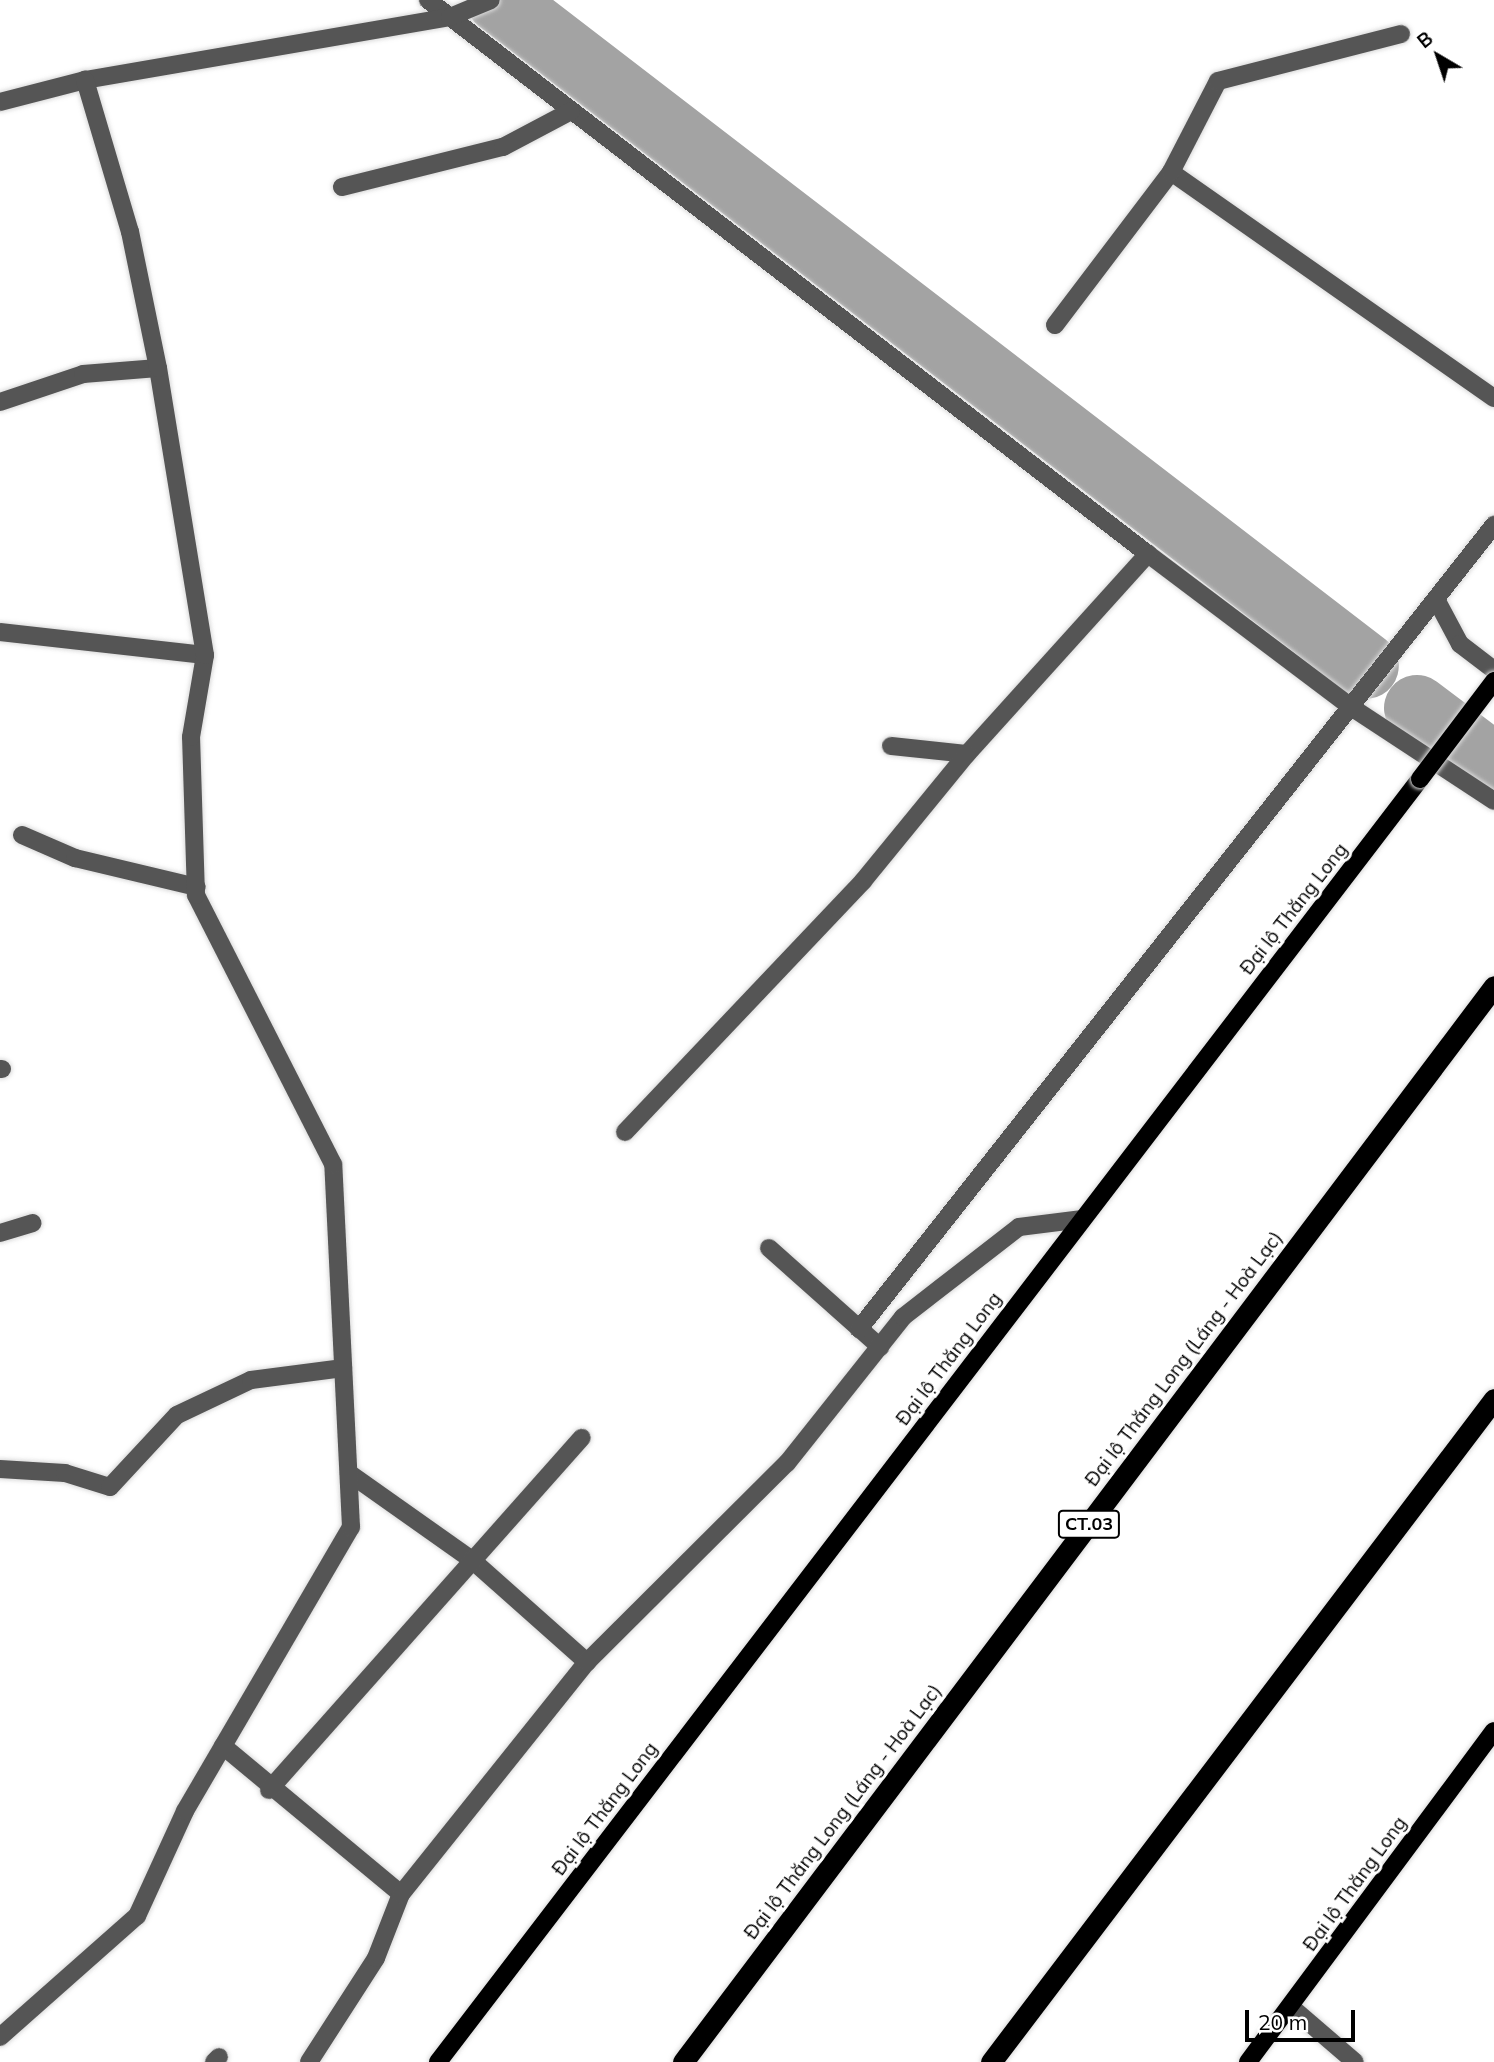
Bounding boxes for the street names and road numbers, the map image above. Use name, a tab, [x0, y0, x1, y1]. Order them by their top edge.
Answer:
street label: Đại lộ Thăng Long	[1236, 839, 1352, 979]
street label: Đại lộ Thăng Long (Láng - Hoà Lạc)	[1081, 1227, 1287, 1491]
street label: Đại lộ Thăng Long	[892, 1288, 1006, 1430]
road number: CT.03	[1058, 1510, 1120, 1539]
street label: Đại lộ Thăng Long (Láng - Hoà Lạc)	[740, 1680, 946, 1944]
street label: Đại lộ Thăng Long	[548, 1738, 662, 1880]
street label: Đại lộ Thăng Long	[1299, 1812, 1411, 1956]

